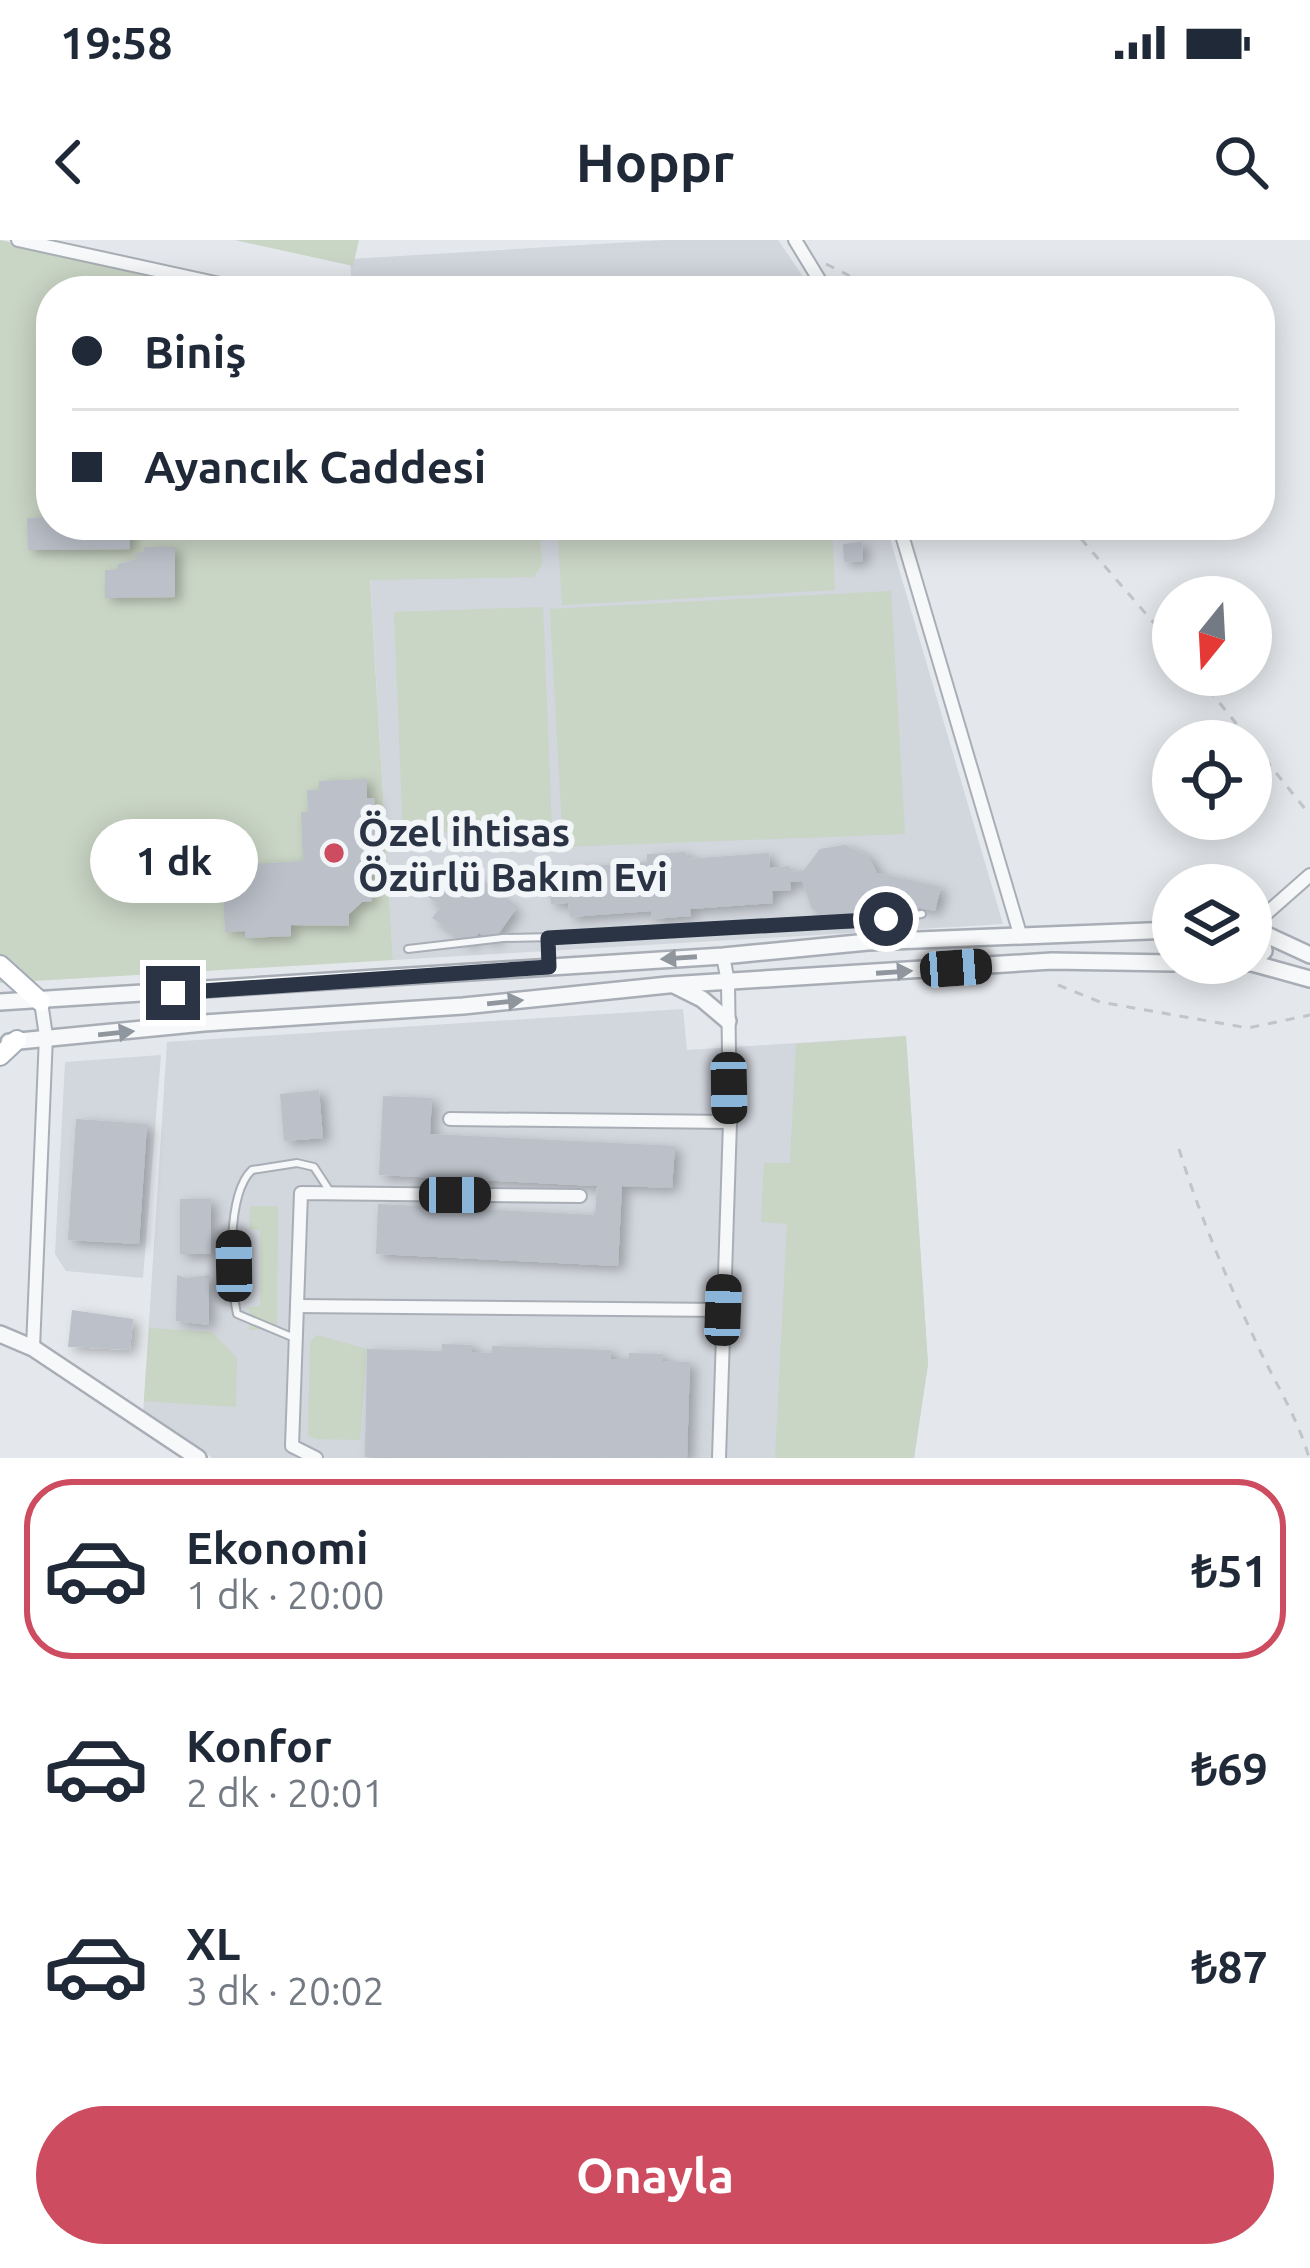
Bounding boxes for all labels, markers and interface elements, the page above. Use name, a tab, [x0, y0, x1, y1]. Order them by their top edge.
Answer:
text: 19:58	[60, 17, 173, 68]
icon: back	[36, 129, 102, 195]
icon: search	[1208, 129, 1274, 195]
text: Hoppr	[576, 132, 734, 192]
text: Biniş	[144, 326, 246, 377]
text: Ayancık Caddesi	[144, 441, 486, 492]
north arrow	[1152, 576, 1272, 696]
map controls	[1152, 576, 1272, 984]
button: locate	[1152, 720, 1272, 840]
place label: Özel ihtisas Özürlü Bakım Evi	[358, 810, 668, 898]
callout: 1 dk	[89, 819, 257, 903]
text: 1 dk	[136, 839, 212, 882]
marker: Özel ihtisas Özürlü Bakım Evi	[321, 840, 347, 866]
button: layers	[1152, 864, 1272, 984]
route start	[859, 892, 913, 946]
car	[919, 948, 993, 988]
one-way arrow	[660, 949, 697, 968]
one-way arrow	[875, 963, 913, 982]
route end	[146, 966, 200, 1020]
one-way arrow	[487, 992, 524, 1011]
one-way arrow	[98, 1023, 135, 1042]
car	[710, 1052, 748, 1124]
car	[419, 1177, 491, 1213]
car	[215, 1230, 253, 1302]
car	[704, 1273, 742, 1347]
icon: car	[42, 1515, 150, 1623]
text: Ekonomi	[186, 1522, 368, 1573]
text: ₺51	[1191, 1545, 1268, 1596]
text: 1 dk · 20:00	[186, 1573, 384, 1616]
icon: car	[42, 1713, 150, 1821]
text: Konfor	[186, 1720, 332, 1771]
text: ₺69	[1191, 1743, 1268, 1794]
text: 2 dk · 20:01	[186, 1771, 384, 1814]
icon: car	[42, 1911, 150, 2019]
text: XL	[186, 1918, 240, 1969]
text: ₺87	[1191, 1941, 1268, 1992]
text: 3 dk · 20:02	[186, 1969, 384, 2012]
button: Onayla	[36, 2106, 1274, 2244]

